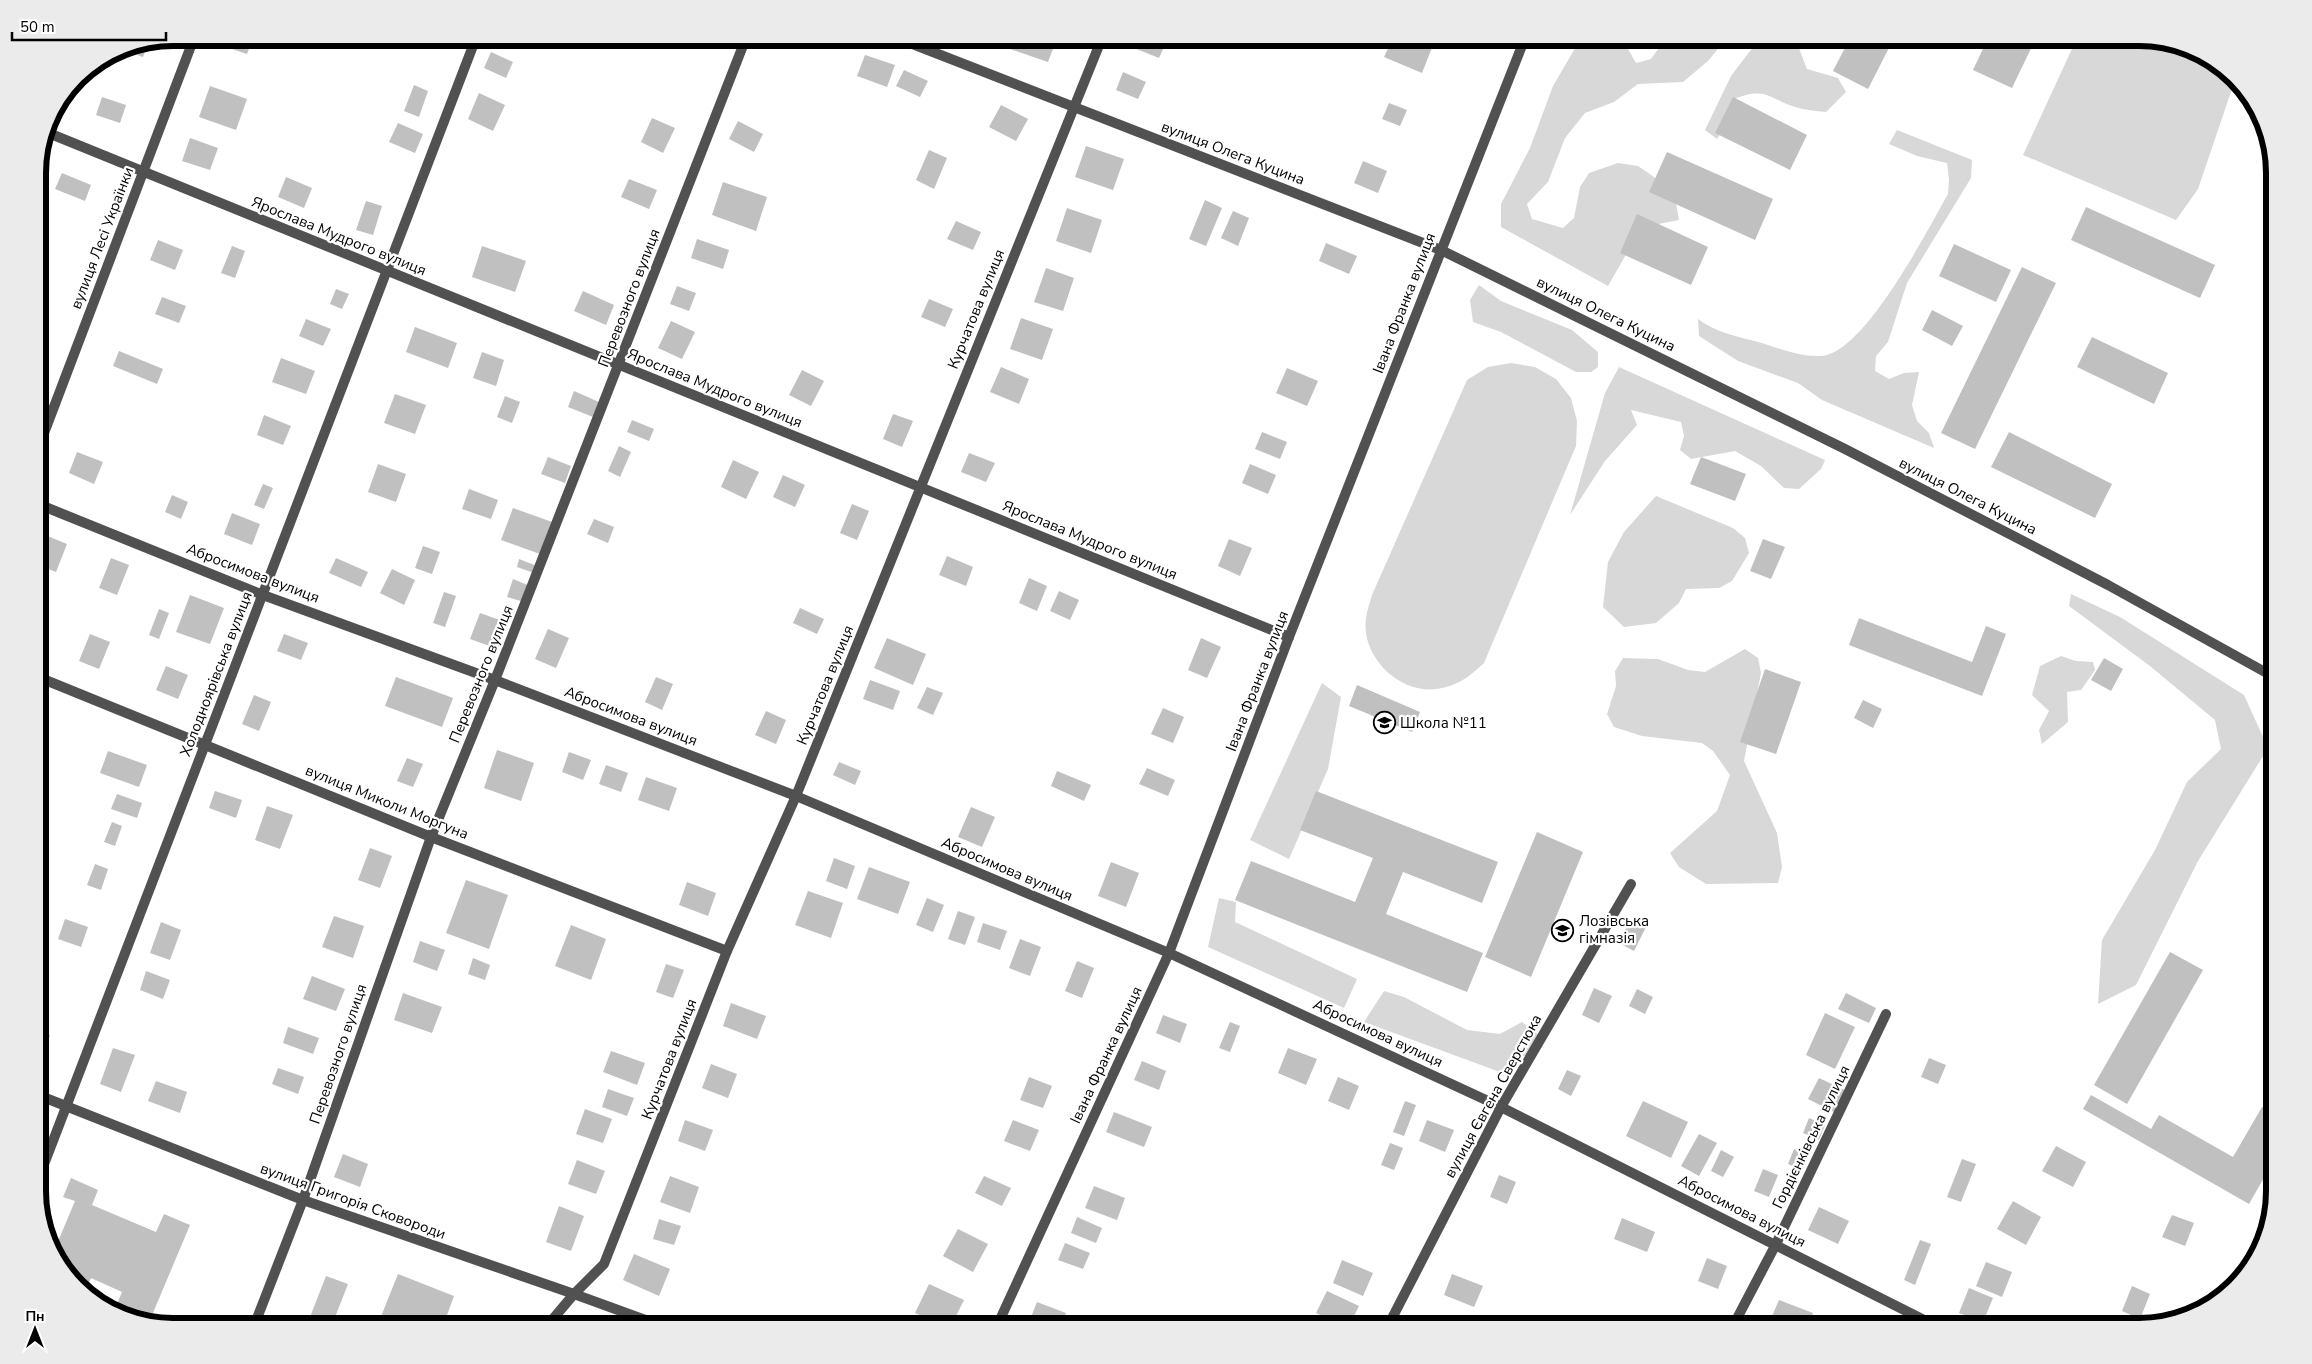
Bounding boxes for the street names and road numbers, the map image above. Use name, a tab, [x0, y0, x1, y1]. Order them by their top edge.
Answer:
street label: вулиця Олега Куцина	[1158, 116, 1308, 190]
street label: вулиця Лесі Українки	[66, 164, 138, 312]
street label: Ярослава Мудрого вулиця	[249, 192, 429, 280]
street label: Перевозного вулиця	[593, 226, 665, 370]
street label: Івана Франка вулиця	[1368, 230, 1440, 376]
street label: Курчатова вулиця	[943, 246, 1009, 372]
street label: вулиця Олега Куцина	[1533, 272, 1679, 356]
street label: Ярослава Мудрого вулиця	[625, 344, 805, 432]
street label: вулиця Олега Куцина	[1896, 453, 2040, 539]
street label: Ярослава Мудрого вулиця	[1000, 496, 1180, 584]
street label: Абросимова вулиця	[184, 538, 322, 608]
street label: Холодноярівська вулиця	[175, 589, 257, 759]
street label: Перевозного вулиця	[444, 602, 518, 746]
street label: Івана Франка вулиця	[1221, 608, 1293, 754]
street label: Курчатова вулиця	[792, 622, 858, 748]
street label: Абросимова вулиця	[562, 681, 700, 751]
street label: вулиця Миколи Моргуна	[302, 760, 472, 844]
street label: Абросимова вулиця	[938, 832, 1076, 906]
street label: Перевозного вулиця	[305, 981, 371, 1127]
street label: Івана Франка вулиця	[1065, 983, 1147, 1127]
street label: Абросимова вулиця	[1310, 994, 1446, 1072]
street label: Курчатова вулиця	[637, 996, 701, 1122]
street label: вулиця Євгена Сверстюка	[1440, 1011, 1546, 1181]
street label: Гордієнківська вулиця	[1768, 1062, 1854, 1212]
street label: вулиця Григорія Сковороди	[257, 1158, 449, 1244]
street label: Абросимова вулиця	[1675, 1170, 1809, 1252]

